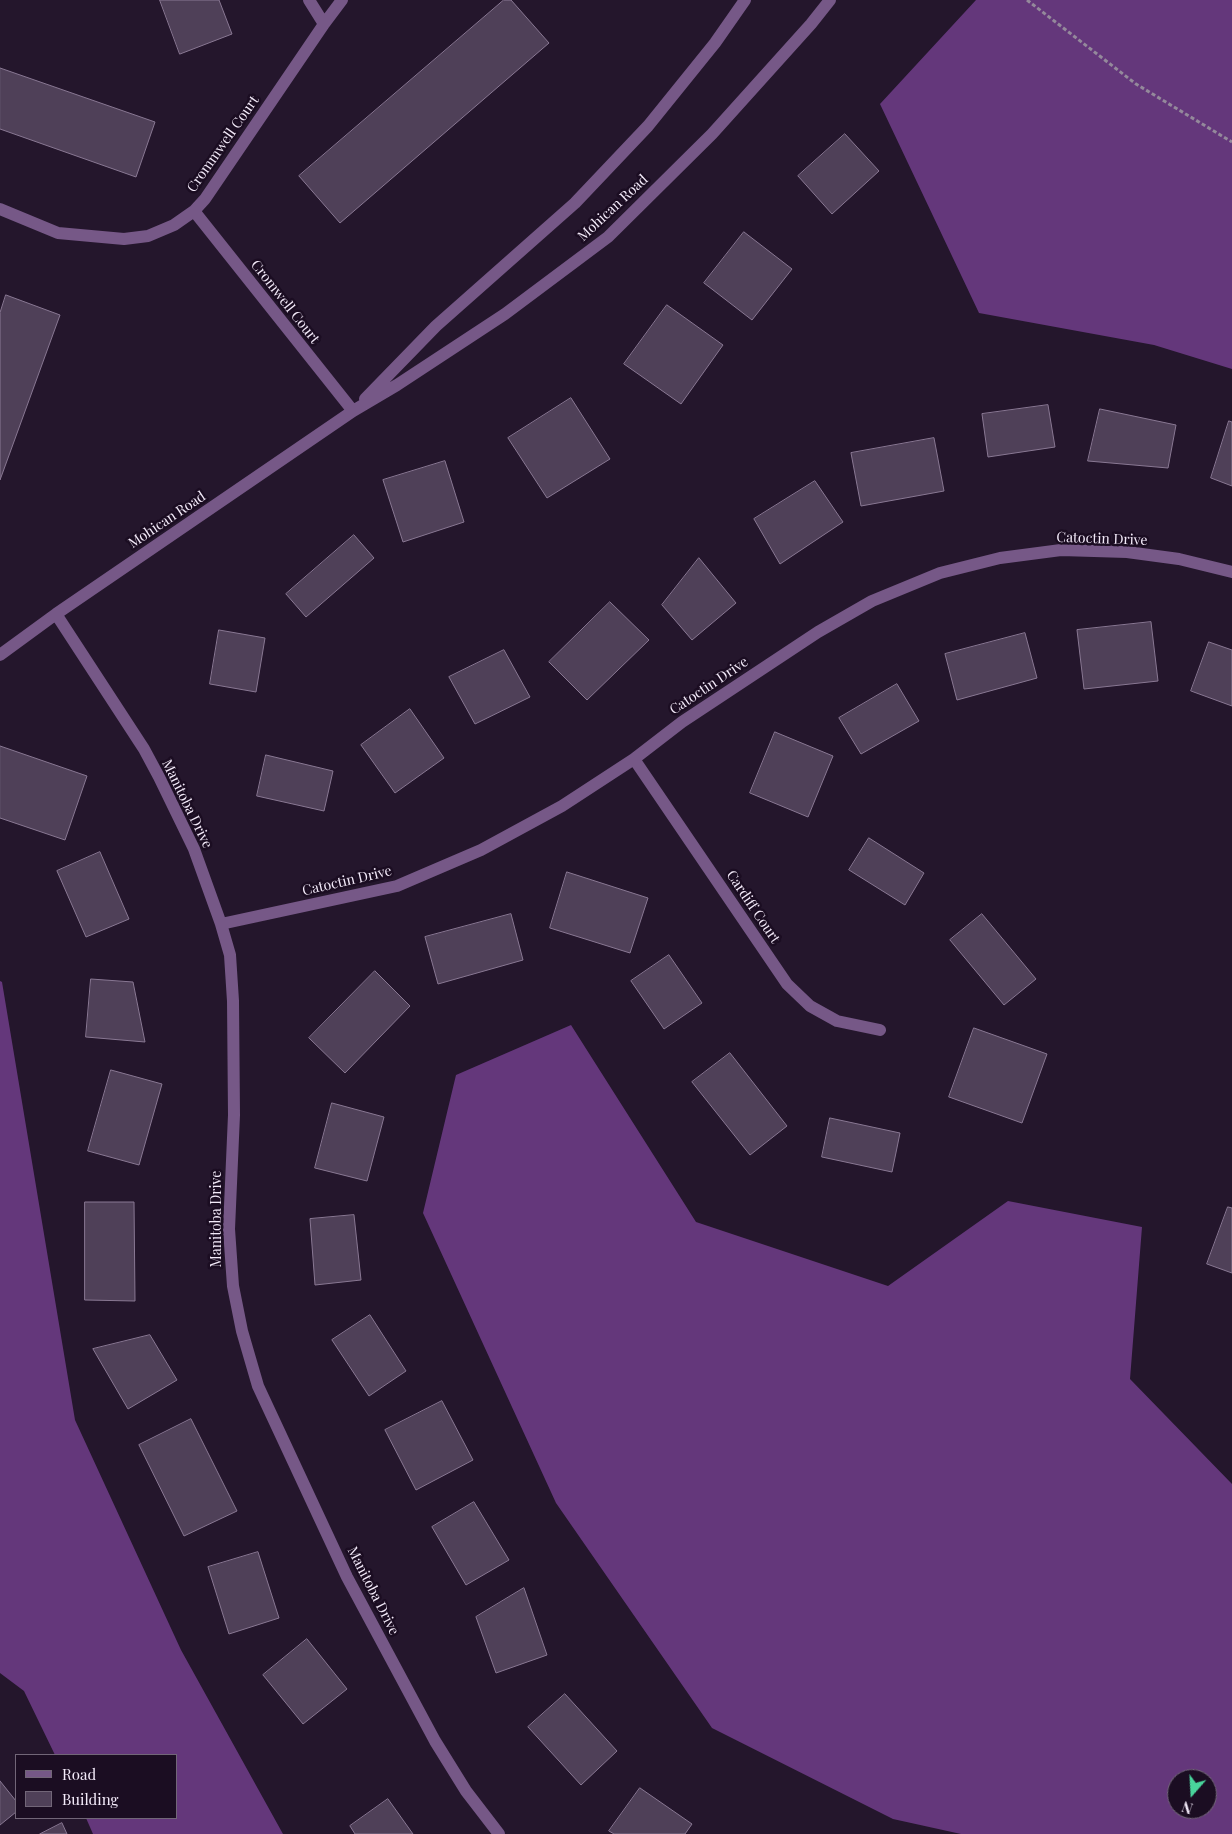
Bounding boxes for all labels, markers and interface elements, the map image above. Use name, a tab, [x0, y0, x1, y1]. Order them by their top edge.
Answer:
street label: Crommwell Court	[183, 93, 263, 195]
street label: Mohican Road	[575, 171, 651, 245]
street label: Cromwell Court	[247, 257, 323, 347]
street label: Mohican Road	[125, 488, 209, 552]
street label: Catoctin Drive	[1056, 529, 1148, 549]
street label: Catoctin Drive	[667, 654, 751, 718]
street label: Manitoba Drive	[158, 757, 216, 851]
street label: Catoctin Drive	[301, 863, 393, 899]
street label: Cardiff Court	[723, 867, 783, 947]
street label: Manitoba Drive	[209, 1171, 225, 1267]
street label: Manitoba Drive	[344, 1544, 402, 1638]
legend	[15, 1754, 178, 1819]
text: Road	[62, 1764, 96, 1784]
north arrow	[1167, 1769, 1217, 1819]
text: Building	[62, 1789, 118, 1809]
text: N	[1179, 1797, 1195, 1818]

